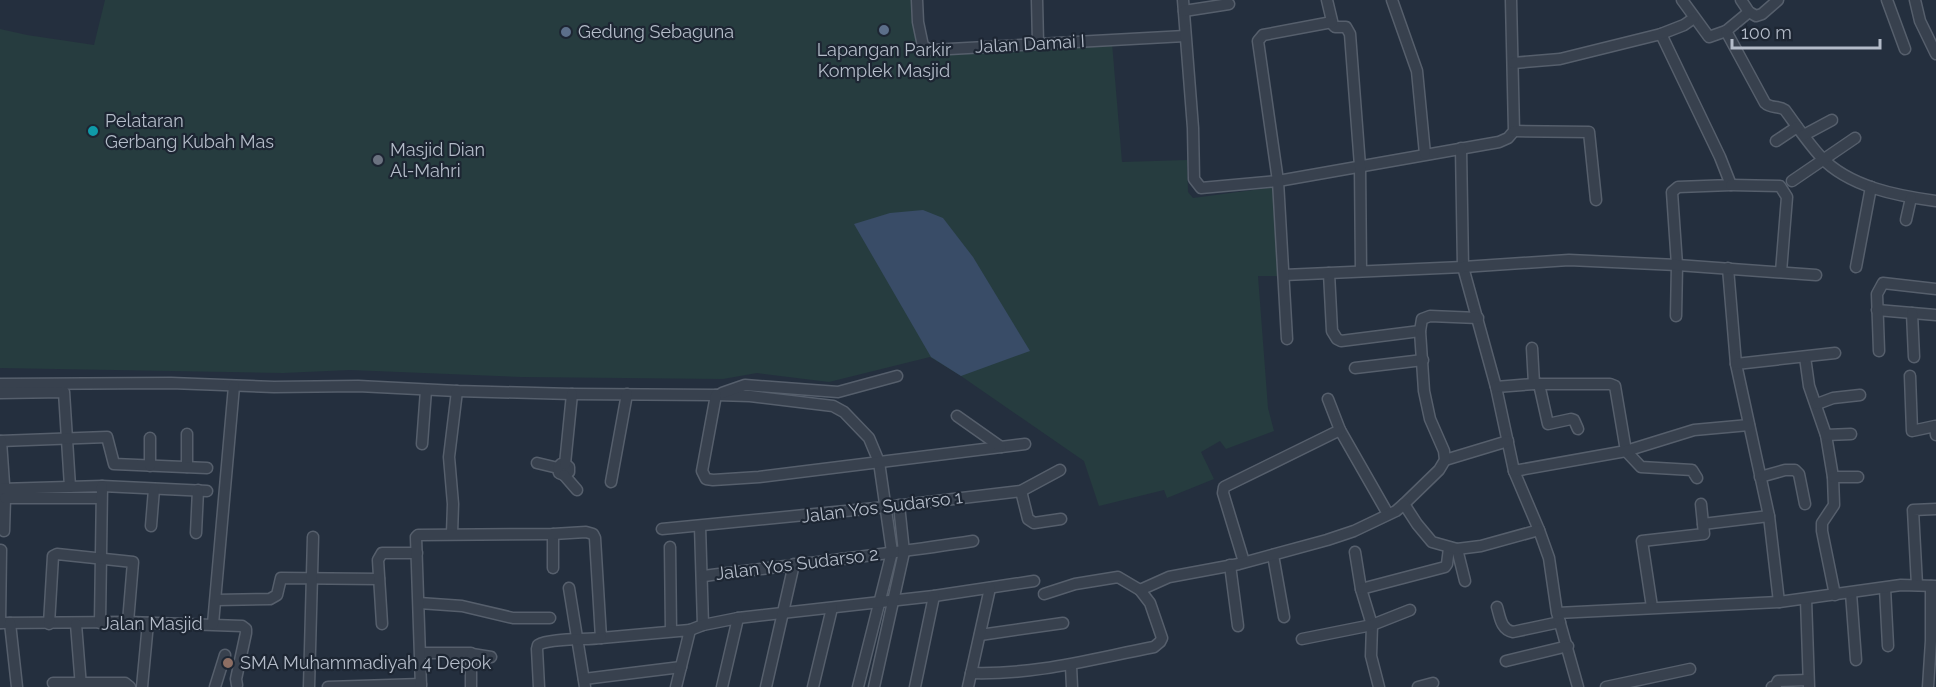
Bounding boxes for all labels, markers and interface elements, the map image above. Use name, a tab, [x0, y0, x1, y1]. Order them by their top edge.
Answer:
scale bar	[1732, 12, 1880, 50]
place label: Gedung Sebaguna	[578, 21, 734, 42]
text: 100 m	[1741, 22, 1792, 43]
marker: Lapangan Parkir Komplek Masjid	[877, 23, 891, 37]
marker: Gedung Sebaguna	[559, 25, 573, 39]
street label: Jalan Damai I	[974, 30, 1085, 57]
place label: Lapangan Parkir Komplek Masjid	[817, 39, 952, 81]
place label: Pelataran Gerbang Kubah Mas	[105, 110, 274, 152]
marker: Pelataran Gerbang Kubah Mas	[86, 124, 100, 138]
place label: Masjid Dian Al-Mahri	[390, 139, 485, 181]
marker: Masjid Dian Al-Mahri	[371, 153, 385, 167]
street label: Jalan Yos Sudarso 1	[800, 486, 964, 527]
street label: Jalan Yos Sudarso 2	[714, 543, 880, 584]
street label: Jalan Masjid	[101, 613, 203, 634]
place label: SMA Muhammadiyah 4 Depok	[240, 652, 492, 673]
marker: SMA Muhammadiyah 4 Depok	[221, 656, 235, 670]

